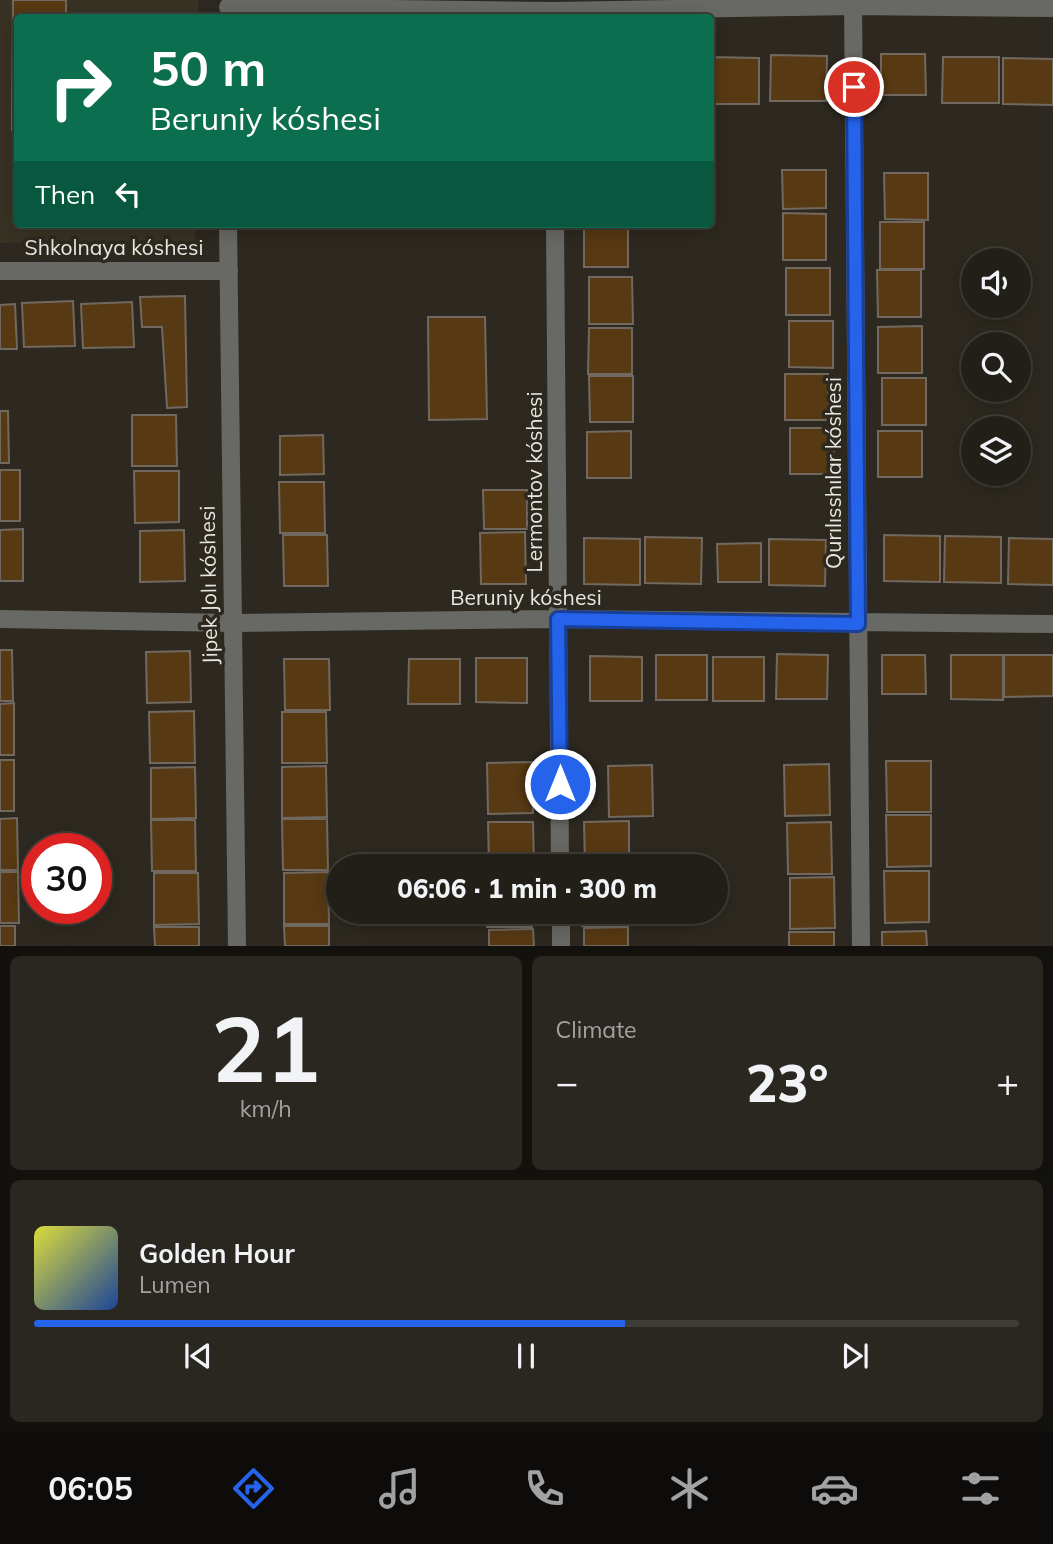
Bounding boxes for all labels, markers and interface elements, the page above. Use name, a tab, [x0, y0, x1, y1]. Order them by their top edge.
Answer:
text: 50 m	[150, 37, 266, 98]
icon: right	[35, 42, 126, 133]
pin	[824, 57, 884, 117]
icon: arrive	[835, 68, 873, 106]
text: Beruniy kóshesi	[150, 98, 381, 138]
icon: left	[109, 175, 147, 213]
text: Then	[35, 178, 95, 211]
street label: Shkolnaya kóshesi	[25, 234, 203, 260]
map controls	[961, 248, 1031, 486]
button: sound	[961, 248, 1031, 318]
button: search	[961, 332, 1031, 402]
street label: Qurılısshılar kóshesi	[820, 377, 846, 569]
street label: Lermontov kóshesi	[521, 392, 547, 572]
button: layers	[961, 416, 1031, 486]
street label: Jipek Jolı kóshesi	[194, 505, 222, 665]
street label: Beruniy kóshesi	[450, 584, 602, 610]
position arrow	[523, 747, 597, 821]
speed limit sign: 30	[21, 833, 112, 924]
text: 06:06 · 1 min · 300 m	[397, 872, 657, 905]
text: 21	[211, 991, 320, 1105]
text: Climate	[556, 1015, 637, 1044]
text: 23°	[746, 1050, 828, 1115]
text: −	[556, 1058, 578, 1106]
text: +	[996, 1058, 1019, 1106]
text: km/h	[240, 1094, 292, 1123]
text: Golden Hour	[139, 1237, 295, 1270]
text: Lumen	[139, 1270, 211, 1299]
icon: previous	[179, 1337, 217, 1375]
icon: pause	[507, 1337, 545, 1375]
icon: next	[836, 1337, 874, 1375]
icon: directions	[229, 1464, 278, 1513]
icon: music	[375, 1464, 424, 1513]
icon: phone	[520, 1464, 569, 1513]
icon: climate	[665, 1464, 714, 1513]
icon: car	[810, 1464, 859, 1513]
icon: filters	[956, 1464, 1005, 1513]
text: 06:05	[48, 1468, 133, 1508]

